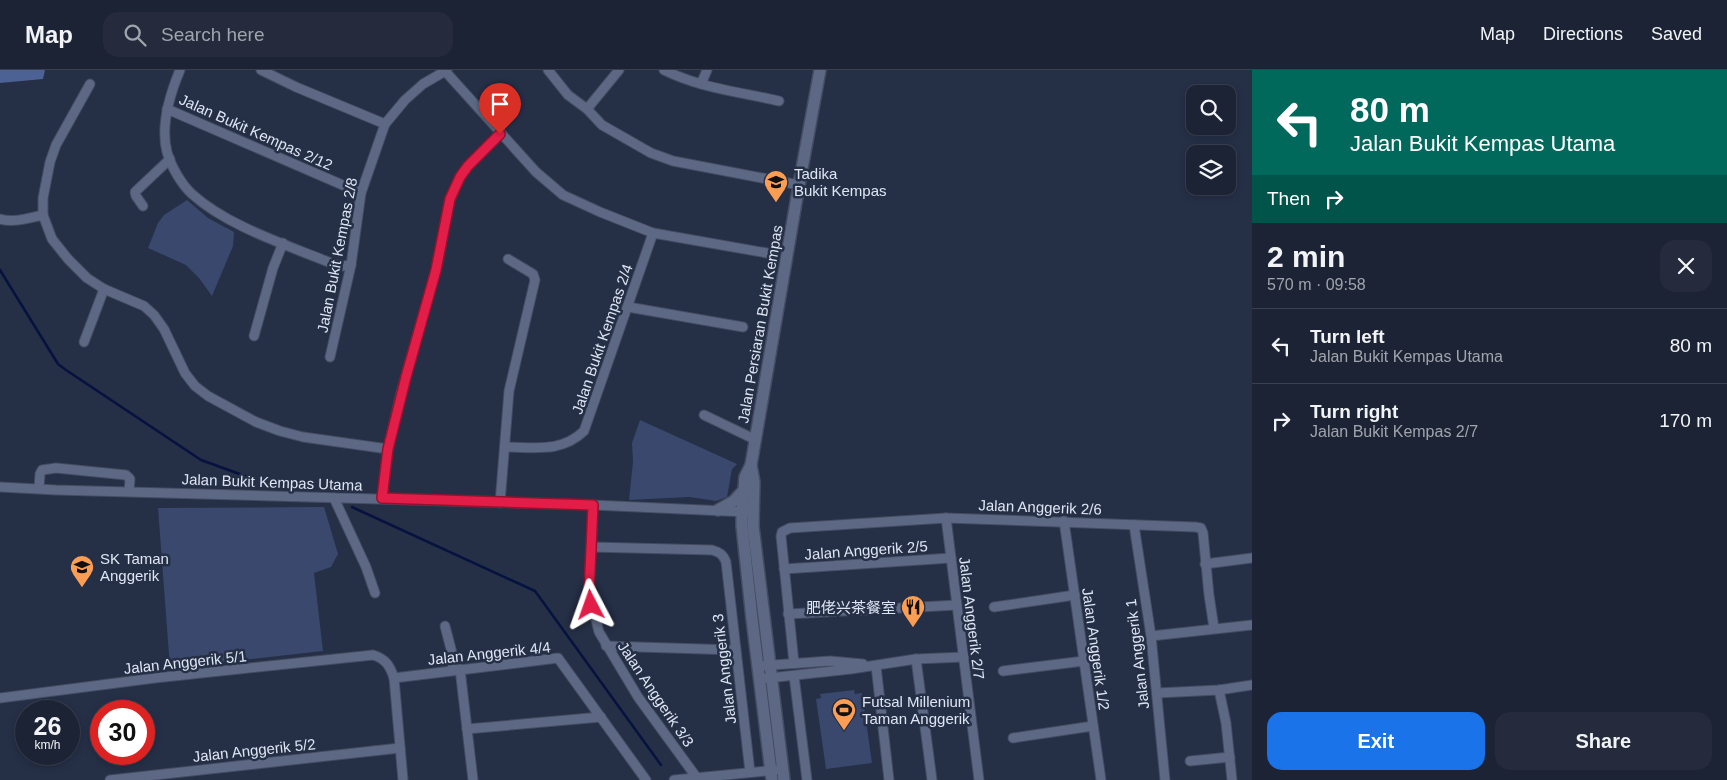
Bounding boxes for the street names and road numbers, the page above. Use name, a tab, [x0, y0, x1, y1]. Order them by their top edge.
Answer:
street label: Jalan Bukit Kempas 2/12	[177, 90, 335, 174]
street label: Jalan Bukit Kempas 2/8	[314, 176, 360, 334]
street label: Jalan Persiaran Bukit Kempas	[734, 224, 786, 424]
street label: Jalan Bukit Kempas 2/4	[568, 262, 636, 416]
street label: Jalan Bukit Kempas Utama	[181, 470, 363, 494]
street label: Jalan Anggerik 2/6	[978, 496, 1102, 518]
street label: Jalan Anggerik 2/5	[804, 537, 928, 563]
street label: Jalan Anggerik 2/7	[956, 556, 988, 680]
street label: Jalan Anggerik 1/2	[1079, 587, 1113, 711]
street label: Jalan Anggerik 1	[1122, 598, 1152, 710]
street label: Jalan Anggerik 3	[709, 613, 739, 725]
street label: Jalan Anggerik 4/4	[427, 638, 551, 668]
street label: Jalan Anggerik 3/3	[614, 638, 698, 750]
street label: Jalan Anggerik 5/1	[123, 647, 247, 677]
street label: Jalan Anggerik 5/2	[192, 735, 316, 765]

